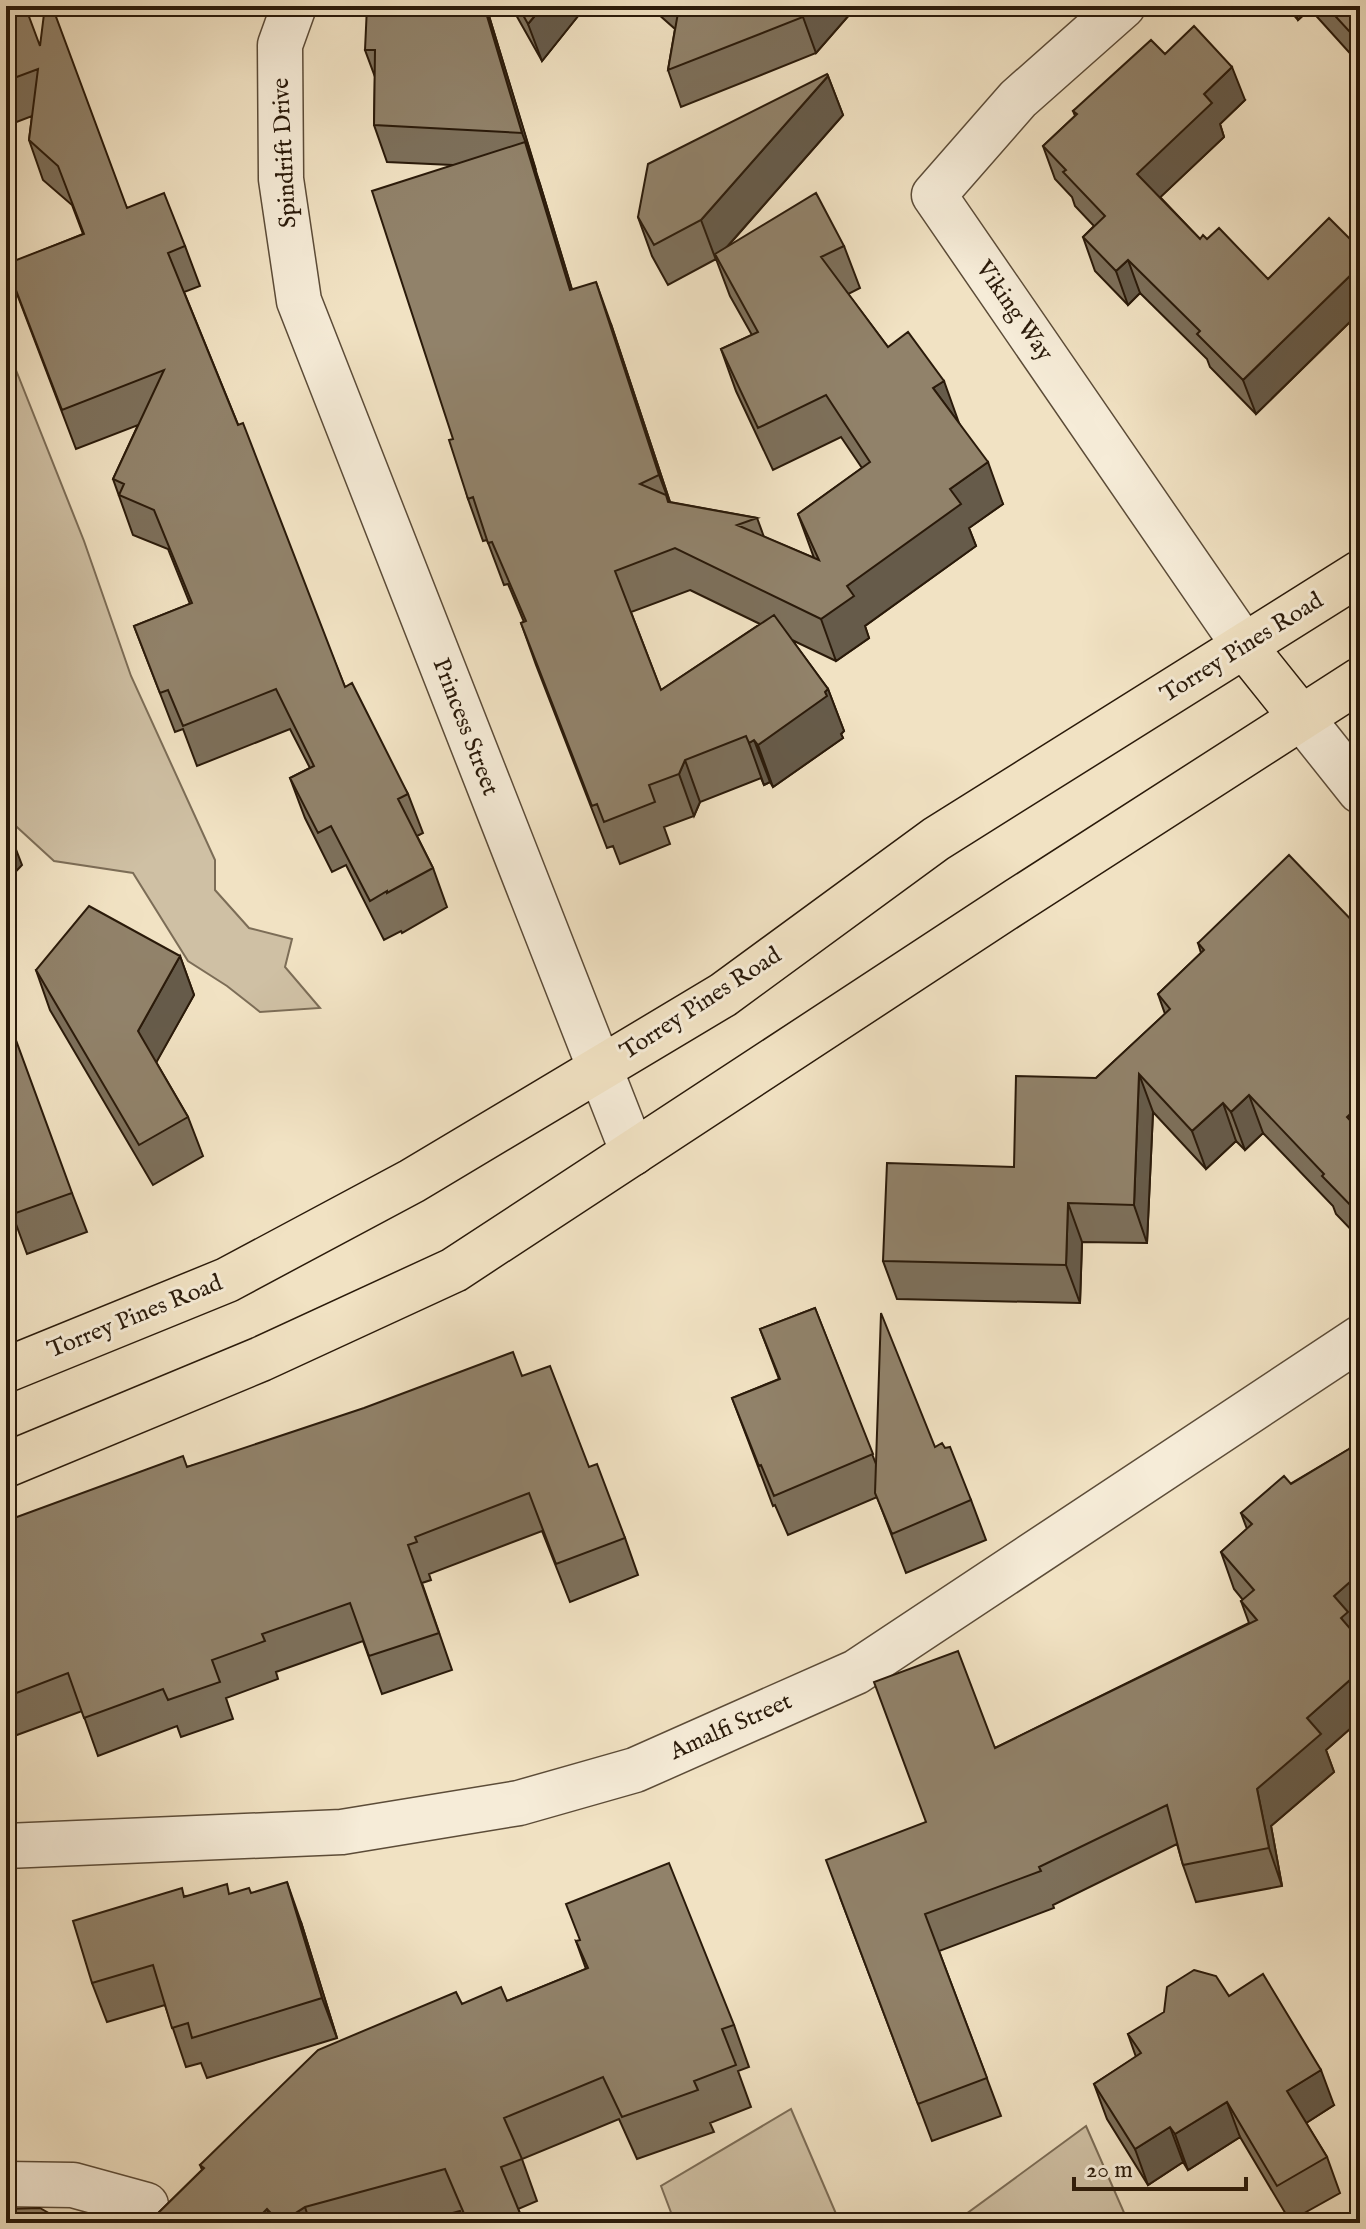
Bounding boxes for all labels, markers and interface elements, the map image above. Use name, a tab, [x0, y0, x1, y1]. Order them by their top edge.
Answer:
street label: Spindrift Drive	[266, 77, 304, 229]
street label: Viking Way	[968, 254, 1060, 367]
street label: Torrey Pines Road	[1155, 585, 1329, 710]
street label: Princess Street	[425, 654, 505, 800]
street label: Torrey Pines Road	[615, 940, 788, 1068]
street label: Torrey Pines Road	[43, 1268, 227, 1366]
street label: Amalfi Street	[664, 1686, 797, 1768]
scale bar	[1074, 2141, 1246, 2191]
text: 20 m	[1086, 2155, 1133, 2186]

